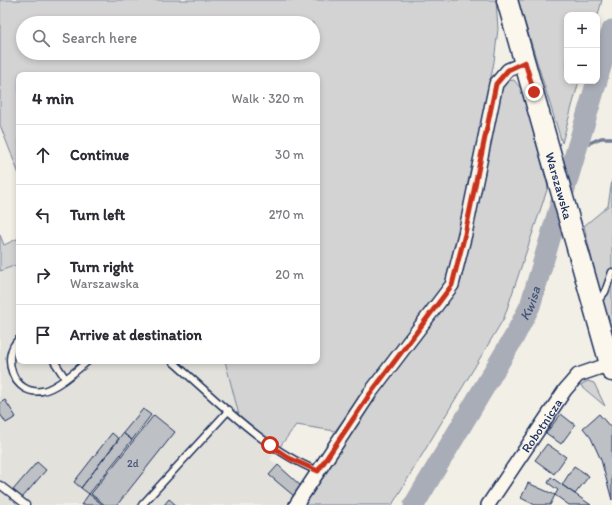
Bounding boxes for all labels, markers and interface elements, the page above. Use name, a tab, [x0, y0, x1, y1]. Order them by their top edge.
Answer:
map controls	[564, 12, 600, 84]
button: +	[564, 12, 600, 48]
search box	[16, 16, 320, 60]
icon: search	[30, 27, 52, 49]
text: Search here	[62, 29, 137, 47]
button: −	[564, 48, 600, 84]
route end	[525, 83, 543, 101]
text: 4 min	[32, 88, 74, 108]
text: Walk · 320 m	[232, 91, 304, 106]
icon: ahead	[32, 144, 54, 166]
text: Continue	[70, 146, 129, 164]
text: 30 m	[275, 147, 304, 162]
street label: Warszawska	[543, 150, 576, 221]
icon: left	[32, 204, 54, 226]
text: Turn left	[70, 206, 125, 224]
text: 270 m	[269, 207, 304, 222]
text: Turn right	[70, 258, 134, 276]
icon: right	[32, 264, 54, 286]
text: 20 m	[275, 267, 304, 282]
text: Warszawska	[70, 276, 139, 291]
water label: Kwisa	[516, 283, 544, 323]
icon: arrive	[32, 324, 54, 346]
text: Arrive at destination	[70, 326, 202, 344]
street label: Robotnicza	[518, 395, 565, 455]
route start	[261, 436, 279, 454]
house number: 2d	[127, 457, 139, 470]

